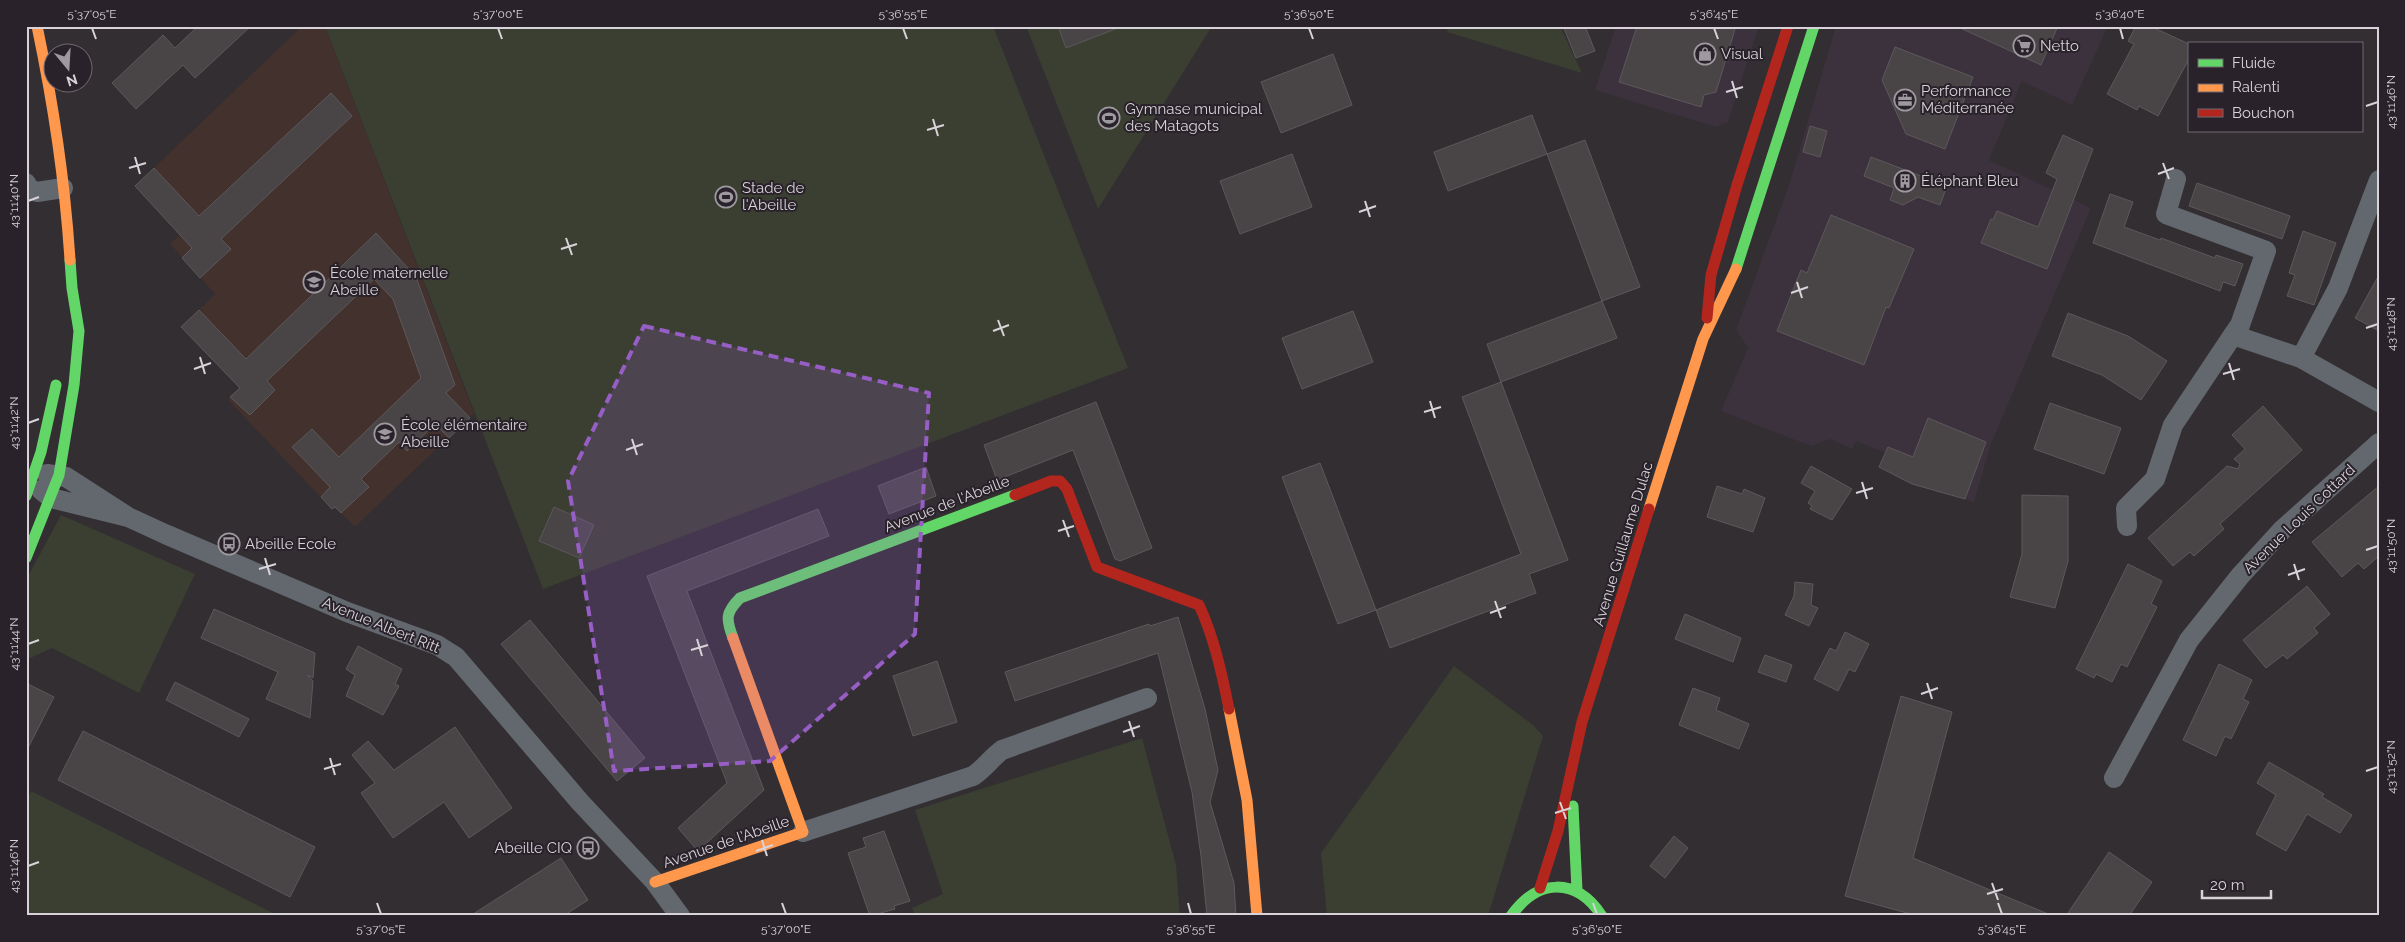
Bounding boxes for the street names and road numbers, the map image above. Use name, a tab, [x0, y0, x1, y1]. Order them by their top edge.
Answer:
street label: Avenue Guillaume Dulac	[1589, 460, 1657, 628]
street label: Avenue Louis Cottard	[2239, 461, 2359, 577]
street label: Avenue de l'Abeille	[882, 472, 1012, 536]
street label: Avenue Albert Ritt	[319, 593, 443, 657]
street label: Avenue de l'Abeille	[660, 812, 792, 872]

